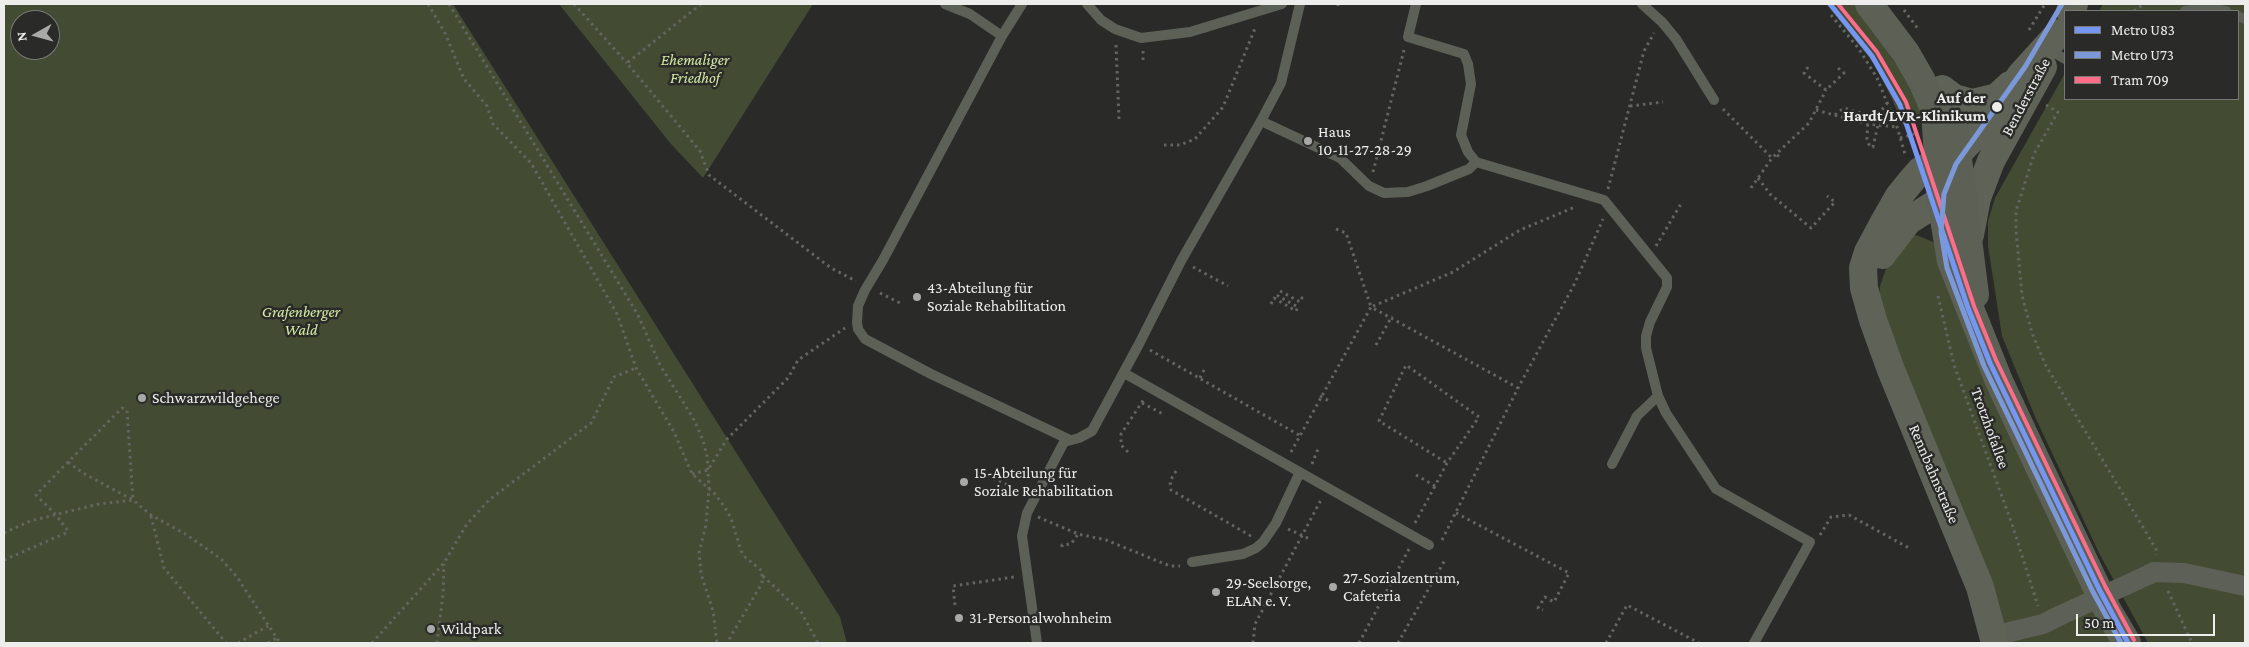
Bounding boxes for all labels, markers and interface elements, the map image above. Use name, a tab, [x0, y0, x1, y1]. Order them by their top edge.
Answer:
north arrow	[10, 10, 60, 60]
legend	[2064, 10, 2239, 100]
text: Metro U83	[2111, 22, 2175, 38]
text: N	[13, 31, 30, 42]
text: Metro U73	[2111, 47, 2174, 63]
park label: Ehemaliger Friedhof	[661, 50, 729, 88]
street label: Benderstraße	[1997, 55, 2055, 139]
text: Tram 709	[2111, 72, 2169, 88]
place label: Auf der Hardt/LVR-Klinikum	[1843, 88, 1986, 126]
marker: Auf der Hardt/LVR-Klinikum	[1990, 100, 2004, 114]
place label: Haus 10-11-27-28-29	[1318, 122, 1412, 160]
marker: Haus 10-11-27-28-29	[1302, 135, 1314, 147]
place label: 43-Abteilung für Soziale Rehabilitation	[927, 278, 1066, 316]
marker: 43-Abteilung für Soziale Rehabilitation	[911, 291, 923, 303]
park label: Grafenberger Wald	[262, 302, 340, 340]
street label: Trotzhofallee	[1966, 385, 2014, 471]
place label: Schwarzwildgehege	[152, 388, 280, 408]
marker: Schwarzwildgehege	[136, 392, 148, 404]
street label: Rennbahnstraße	[1904, 421, 1964, 527]
place label: 15-Abteilung für Soziale Rehabilitation	[974, 463, 1113, 501]
marker: 15-Abteilung für Soziale Rehabilitation	[958, 476, 970, 488]
place label: 27-Sozialzentrum, Cafeteria	[1343, 568, 1460, 606]
place label: 29-Seelsorge, ELAN e. V.	[1226, 573, 1311, 611]
marker: 27-Sozialzentrum, Cafeteria	[1327, 581, 1339, 593]
marker: 29-Seelsorge, ELAN e. V.	[1210, 586, 1222, 598]
scale bar	[2079, 604, 2218, 636]
place label: 31-Personalwohnheim	[969, 608, 1112, 628]
marker: 31-Personalwohnheim	[953, 612, 965, 624]
text: 50 m	[2084, 615, 2114, 631]
place label: Wildpark	[441, 619, 501, 639]
marker: Wildpark	[425, 623, 437, 635]

